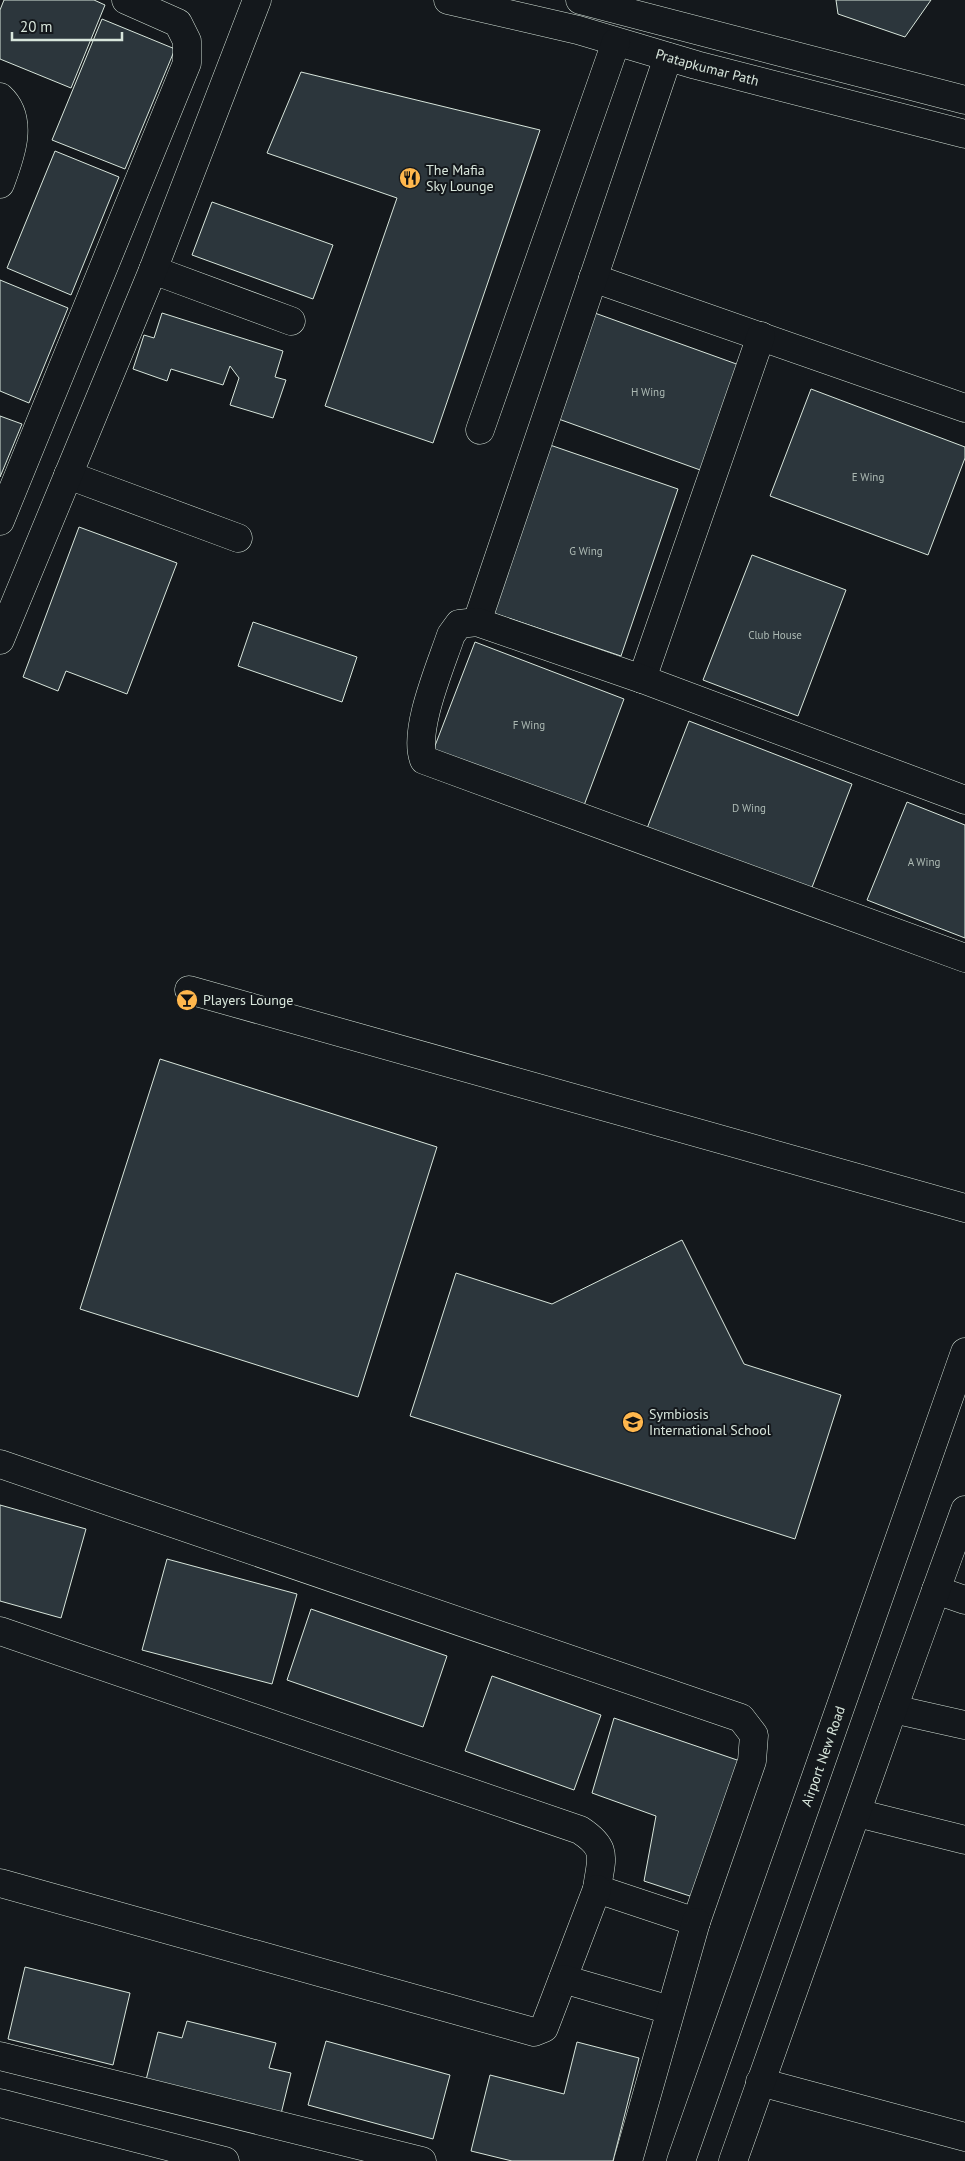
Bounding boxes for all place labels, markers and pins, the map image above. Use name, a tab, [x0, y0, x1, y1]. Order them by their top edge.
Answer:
place label: The Mafia Sky Lounge	[426, 161, 494, 195]
restaurant icon: The Mafia Sky Lounge	[398, 166, 422, 190]
bar icon: Players Lounge	[175, 988, 199, 1012]
place label: Players Lounge	[203, 991, 293, 1009]
place label: Symbiosis International School	[649, 1405, 771, 1439]
school or university icon: Symbiosis International School	[621, 1410, 645, 1434]

